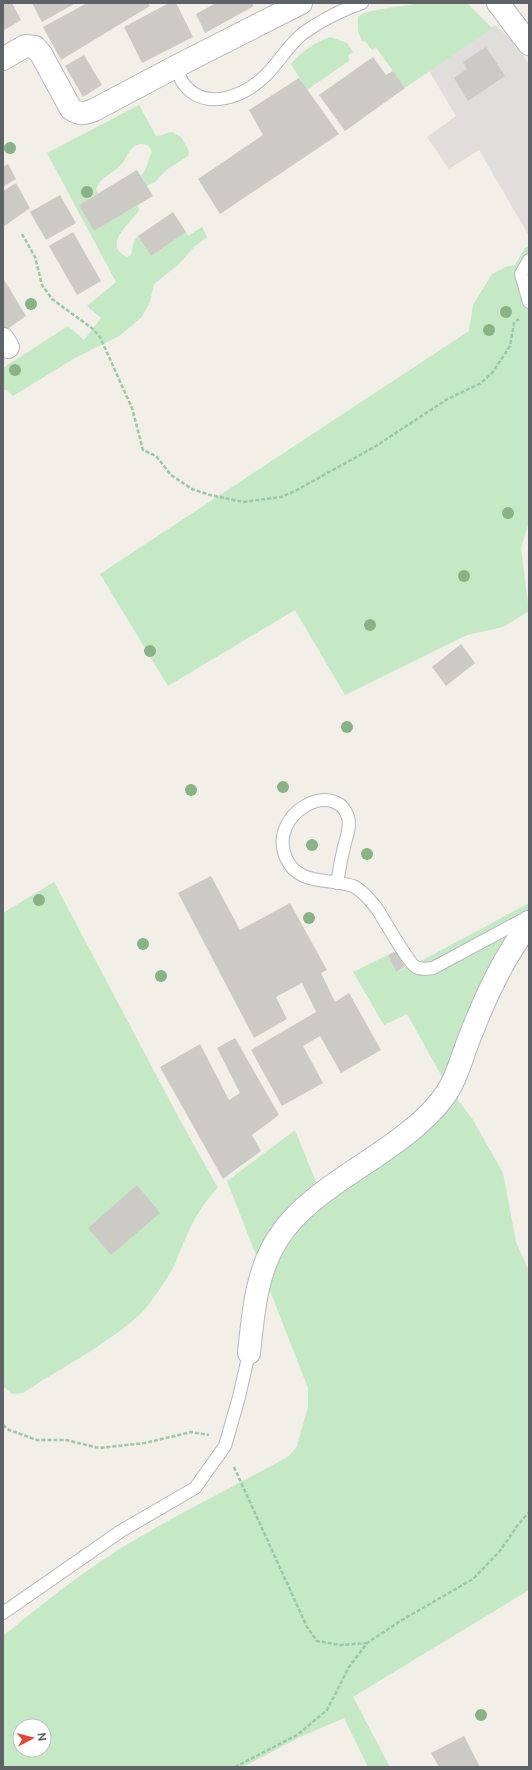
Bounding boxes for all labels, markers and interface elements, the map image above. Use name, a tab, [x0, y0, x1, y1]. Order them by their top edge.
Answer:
north arrow	[12, 1718, 52, 1758]
text: N	[35, 1732, 48, 1742]

